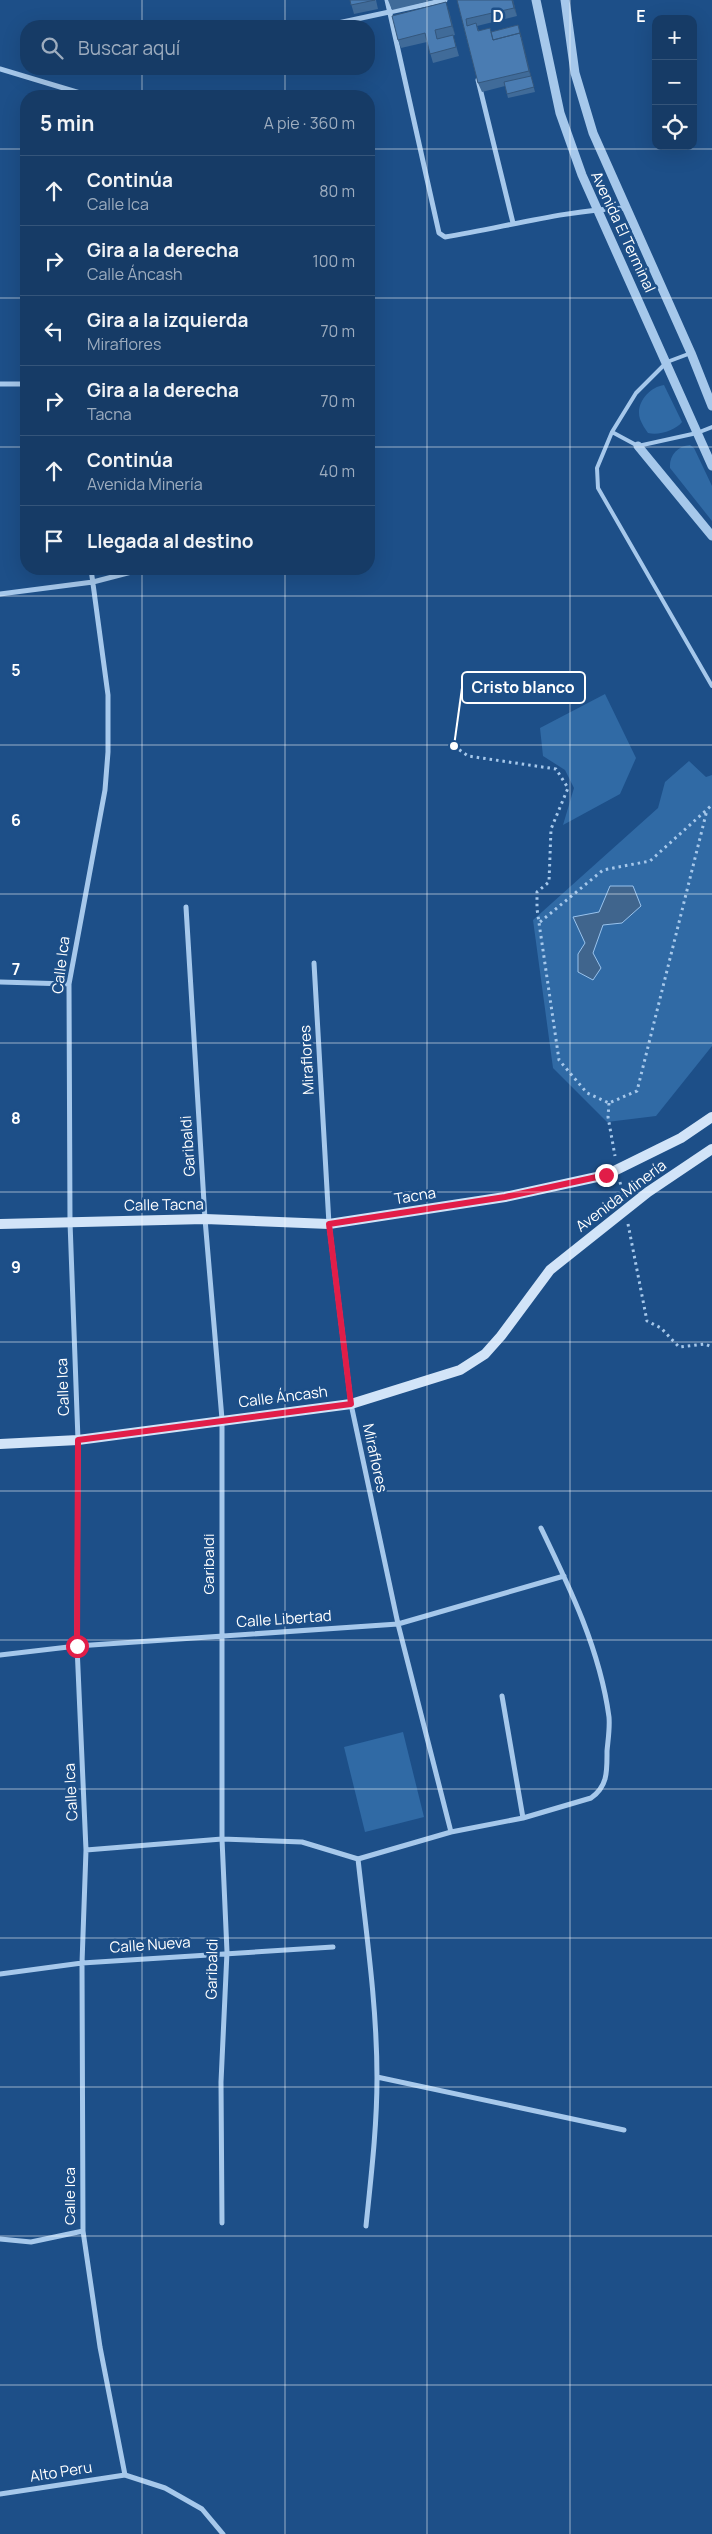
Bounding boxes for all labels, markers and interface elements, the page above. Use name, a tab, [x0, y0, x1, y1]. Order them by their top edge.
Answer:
text: D	[492, 5, 504, 27]
text: E	[636, 5, 646, 27]
map controls	[652, 15, 697, 150]
button: +	[652, 15, 697, 60]
search box	[20, 20, 375, 75]
icon: search	[38, 34, 66, 62]
text: Buscar aquí	[78, 35, 180, 61]
button: −	[652, 60, 697, 105]
button: locate	[652, 105, 697, 150]
text: 5 min	[40, 109, 94, 137]
text: A pie · 360 m	[264, 112, 355, 134]
text: Continúa	[87, 167, 173, 193]
street label: Avenida El Terminal	[586, 168, 661, 296]
icon: ahead	[40, 177, 68, 205]
text: 80 m	[319, 180, 355, 202]
text: Calle Ica	[87, 193, 149, 215]
text: Gira a la derecha	[87, 237, 239, 263]
icon: right	[40, 247, 68, 275]
text: 100 m	[312, 250, 355, 272]
text: Calle Áncash	[87, 263, 183, 285]
text: Gira a la izquierda	[87, 307, 248, 333]
icon: left	[40, 317, 68, 345]
text: 70 m	[320, 320, 355, 342]
text: Miraflores	[87, 333, 161, 355]
text: Gira a la derecha	[87, 377, 239, 403]
icon: right	[40, 387, 68, 415]
text: 70 m	[320, 390, 355, 412]
text: Tacna	[87, 403, 132, 425]
text: Continúa	[87, 447, 173, 473]
icon: ahead	[40, 457, 68, 485]
text: 40 m	[319, 460, 355, 482]
text: Avenida Minería	[87, 473, 203, 495]
icon: arrive	[40, 527, 68, 555]
text: Llegada al destino	[87, 528, 254, 554]
text: 5	[11, 659, 21, 681]
callout: Cristo blanco	[462, 672, 585, 703]
text: Cristo blanco	[471, 676, 575, 698]
text: 6	[11, 809, 21, 831]
street label: Calle Ica	[47, 935, 74, 995]
text: 7	[12, 958, 20, 980]
street label: Miraflores	[294, 1025, 319, 1095]
text: 8	[11, 1107, 21, 1129]
street label: Garibaldi	[175, 1115, 200, 1177]
street label: Avenida Minería	[571, 1155, 670, 1237]
route end	[595, 1164, 618, 1187]
street label: Tacna	[393, 1182, 437, 1209]
street label: Calle Tacna	[124, 1193, 204, 1216]
text: 9	[11, 1256, 21, 1278]
street label: Calle Ica	[51, 1358, 74, 1416]
street label: Calle Áncash	[237, 1381, 329, 1412]
street label: Miraflores	[358, 1422, 393, 1494]
street label: Garibaldi	[198, 1534, 219, 1594]
street label: Calle Libertad	[236, 1605, 332, 1632]
route start	[66, 1635, 89, 1658]
street label: Calle Ica	[58, 1763, 83, 1822]
street label: Calle Nueva	[109, 1931, 191, 1958]
street label: Garibaldi	[200, 1938, 223, 2000]
street label: Calle Ica	[59, 2167, 80, 2225]
street label: Alto Peru	[28, 2456, 94, 2487]

